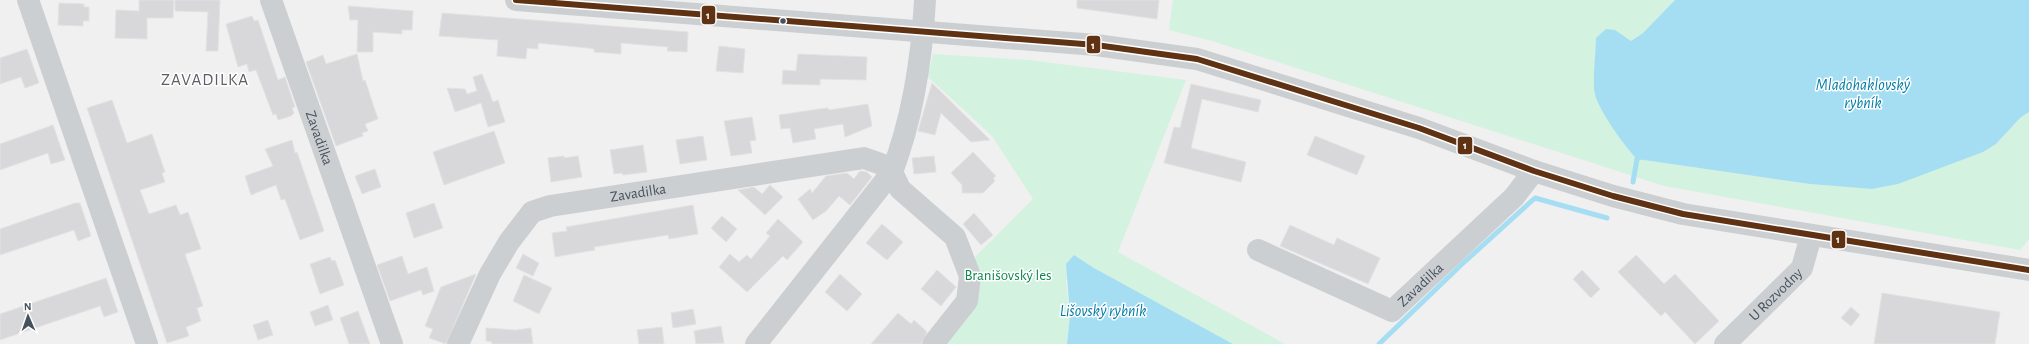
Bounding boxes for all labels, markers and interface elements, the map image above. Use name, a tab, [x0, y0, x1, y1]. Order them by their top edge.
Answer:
line badge: 1	[701, 5, 716, 25]
text: 1	[706, 10, 710, 21]
unlabelled marker	[778, 16, 788, 26]
line badge: 1	[1086, 35, 1101, 54]
text: 1	[1091, 40, 1095, 51]
district label: ZAVADILKA	[161, 71, 249, 88]
water label: Mladohaklovský rybník	[1816, 77, 1911, 111]
street label: Zavadilka	[303, 109, 336, 167]
line badge: 1	[1457, 136, 1473, 155]
text: 1	[1463, 140, 1467, 151]
street label: Zavadilka	[609, 181, 667, 204]
line badge: 1	[1831, 230, 1846, 249]
text: 1	[1836, 234, 1840, 245]
street label: Zavadilka	[1395, 260, 1446, 309]
street label: U Rozvodny	[1746, 264, 1805, 323]
park label: Branišovský les	[964, 268, 1052, 283]
north arrow	[8, 296, 48, 336]
text: N	[24, 301, 32, 312]
water label: Lišovský rybník	[1060, 303, 1146, 319]

